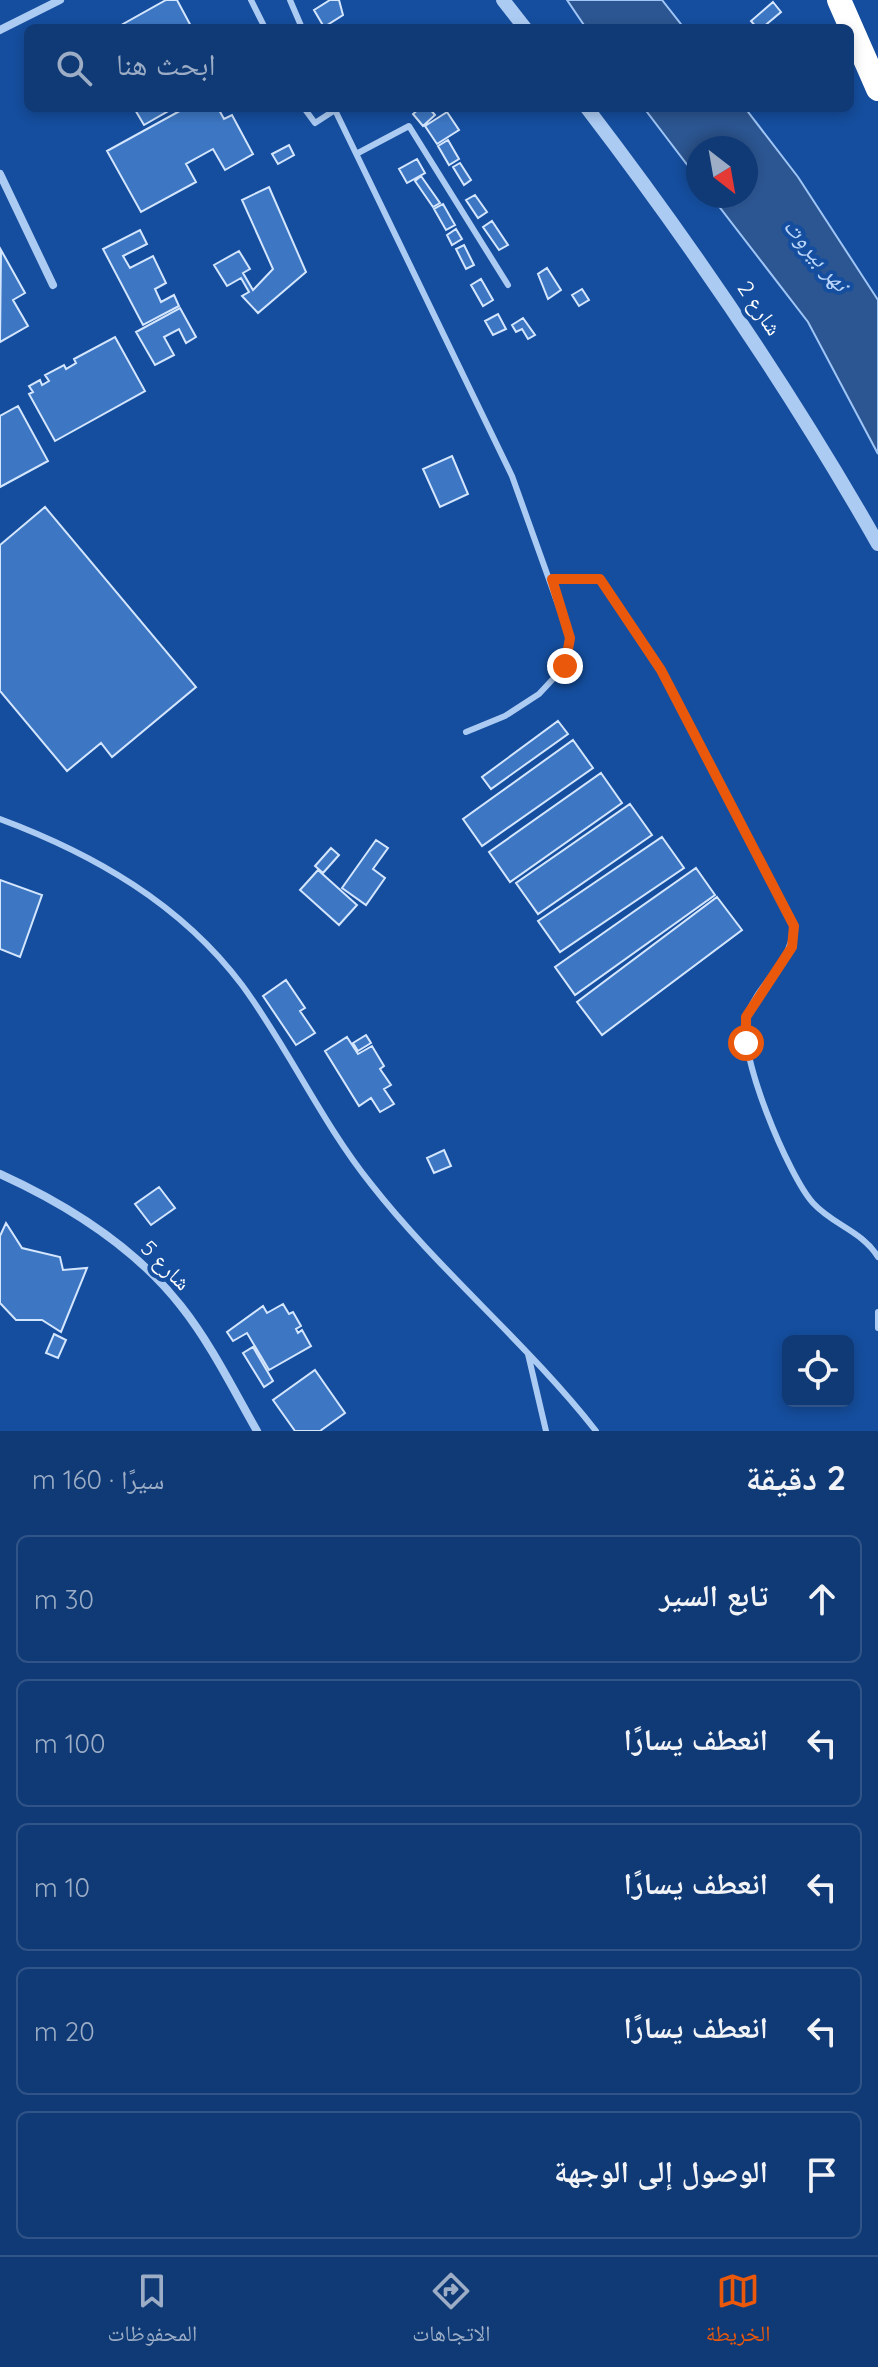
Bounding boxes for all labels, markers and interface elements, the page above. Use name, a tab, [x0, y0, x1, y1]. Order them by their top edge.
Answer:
search box	[24, 24, 854, 112]
text: ابحث هنا	[116, 45, 216, 83]
icon: search	[52, 46, 96, 90]
north arrow	[686, 136, 758, 208]
water label: نهر بيروت	[778, 211, 859, 300]
street label: شارع 2	[732, 275, 788, 341]
route end	[547, 648, 583, 684]
route start	[728, 1025, 764, 1061]
street label: شارع 5	[135, 1234, 197, 1296]
map controls	[782, 1335, 854, 1407]
button: locate	[782, 1335, 854, 1407]
text: 2 دقيقة	[746, 1456, 846, 1499]
text: سيرًا · 160 m	[32, 1463, 164, 1496]
text: تابع السير	[660, 1576, 768, 1614]
icon: ahead	[800, 1577, 844, 1621]
text: 30 m	[34, 1583, 94, 1616]
text: انعطف يسارًا	[624, 1720, 768, 1758]
icon: left	[800, 1721, 844, 1765]
text: 100 m	[34, 1727, 105, 1760]
text: انعطف يسارًا	[624, 1864, 768, 1902]
icon: left	[800, 1865, 844, 1909]
text: 10 m	[34, 1871, 90, 1904]
text: انعطف يسارًا	[624, 2008, 768, 2046]
icon: left	[800, 2009, 844, 2053]
text: 20 m	[34, 2015, 95, 2048]
text: الوصول إلى الوجهة	[554, 2152, 768, 2190]
icon: arrive	[800, 2153, 844, 2197]
tab: المحفوظات	[108, 2269, 197, 2355]
tab: الاتجاهات	[412, 2269, 490, 2355]
tab: الخريطة	[706, 2269, 770, 2355]

